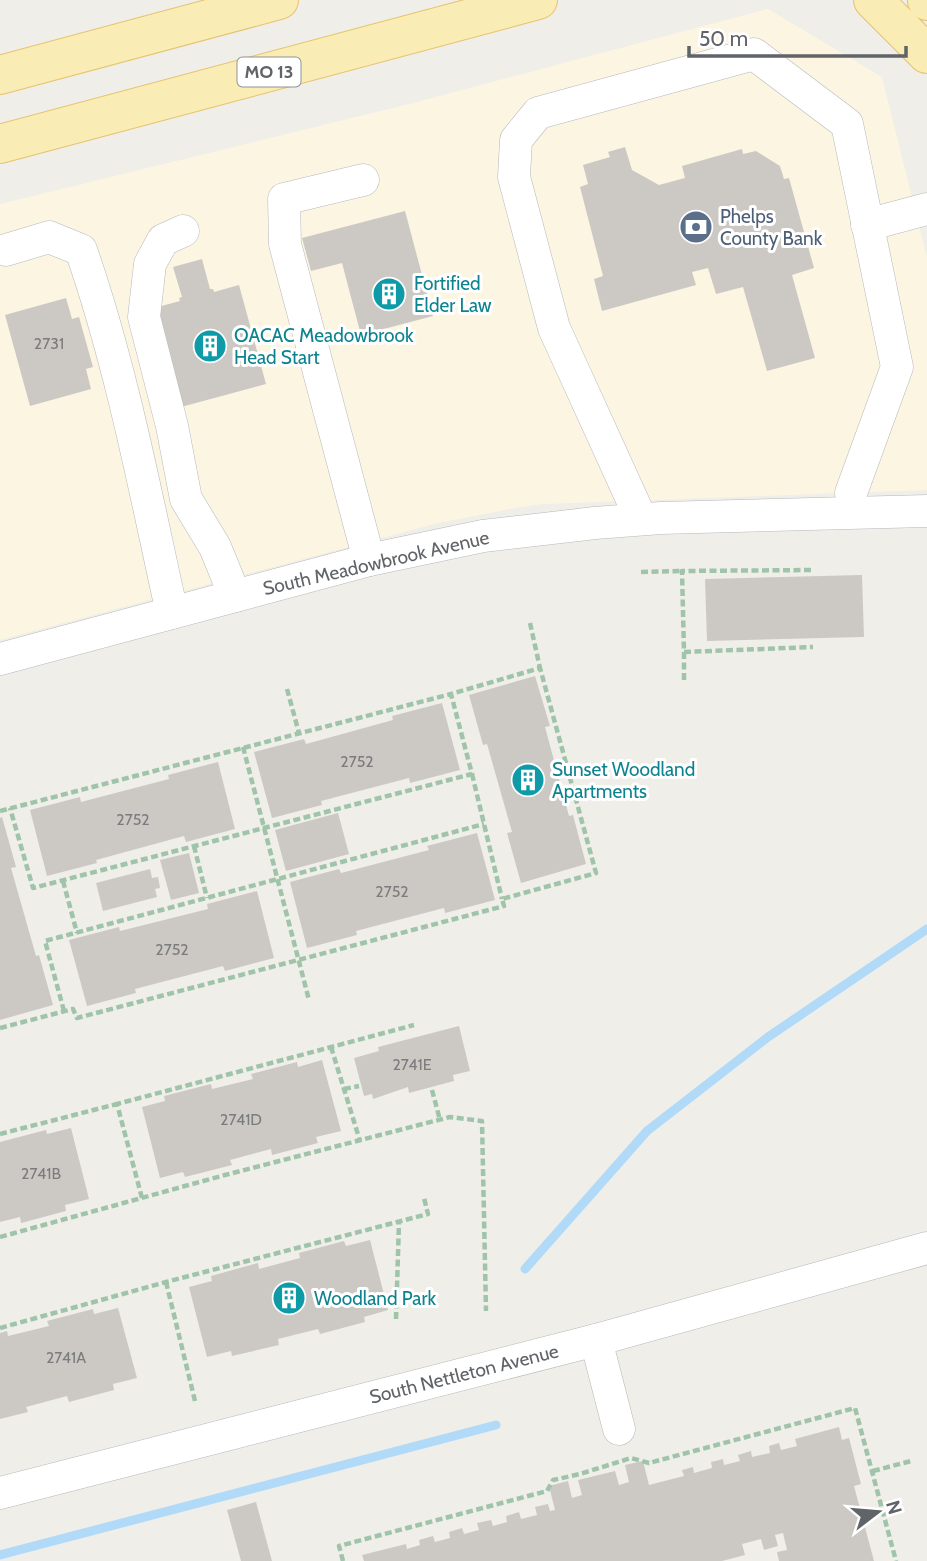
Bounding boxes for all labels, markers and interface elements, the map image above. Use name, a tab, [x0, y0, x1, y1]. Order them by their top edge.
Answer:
scale bar	[689, 14, 906, 58]
text: 50 m	[699, 26, 748, 51]
road number: MO 13	[238, 58, 300, 86]
place label: Phelps County Bank	[720, 205, 823, 250]
bank icon: Phelps County Bank	[677, 208, 715, 246]
place label: Fortified Elder Law	[414, 272, 492, 317]
building icon: Fortified Elder Law	[370, 275, 408, 313]
place label: OACAC Meadowbrook Head Start	[234, 324, 414, 369]
building icon: OACAC Meadowbrook Head Start	[191, 327, 229, 365]
house number: 2731	[34, 334, 64, 353]
street label: South Meadowbrook Avenue	[261, 526, 492, 600]
house number: 2752	[340, 752, 374, 771]
place label: Sunset Woodland Apartments	[552, 758, 695, 803]
building icon: Sunset Woodland Apartments	[509, 761, 547, 799]
house number: 2752	[116, 810, 150, 829]
house number: 2752	[375, 882, 409, 901]
house number: 2752	[155, 940, 189, 959]
house number: 2741E	[392, 1055, 432, 1074]
house number: 2741D	[220, 1110, 262, 1129]
house number: 2741B	[21, 1164, 61, 1183]
building icon: Woodland Park	[270, 1279, 308, 1317]
place label: Woodland Park	[314, 1287, 436, 1310]
street label: South Nettleton Avenue	[367, 1339, 561, 1409]
house number: 2741A	[46, 1348, 86, 1367]
north arrow	[843, 1477, 913, 1547]
text: N	[881, 1498, 907, 1517]

